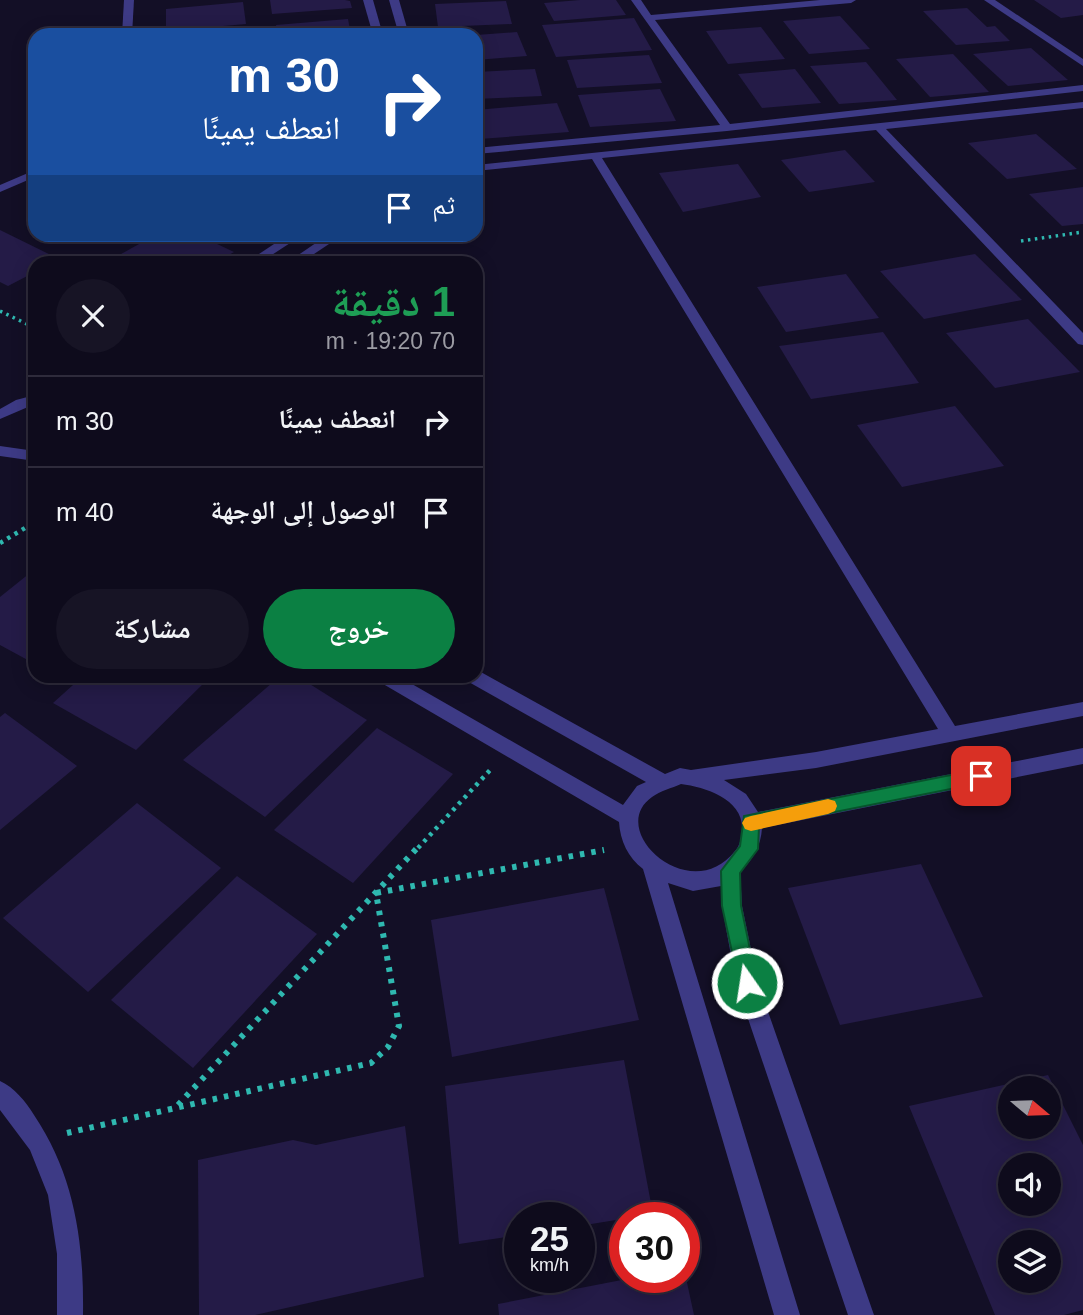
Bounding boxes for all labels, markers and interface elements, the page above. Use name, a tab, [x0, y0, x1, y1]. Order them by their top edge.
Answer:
text: 30 m	[228, 48, 340, 102]
icon: right	[364, 56, 455, 147]
text: انعطف يمينًا	[202, 110, 340, 146]
icon: arrive	[380, 189, 418, 227]
text: ثم	[432, 190, 455, 220]
text: 1 دقيقة	[332, 278, 455, 325]
button: close	[56, 279, 130, 353]
text: 70 m · 19:20	[326, 328, 455, 354]
icon: right	[417, 403, 455, 441]
text: انعطف يمينًا	[279, 404, 396, 434]
text: 30 m	[56, 406, 114, 436]
icon: arrive	[417, 494, 455, 532]
text: الوصول إلى الوجهة	[211, 495, 396, 525]
text: 40 m	[56, 497, 114, 527]
button: مشاركة	[56, 589, 249, 669]
button: خروج	[263, 589, 455, 669]
pin	[951, 746, 1011, 806]
icon: arrive	[962, 757, 1000, 795]
position arrow	[710, 946, 784, 1020]
north arrow	[998, 1076, 1060, 1139]
map controls	[998, 1076, 1061, 1293]
button: sound	[998, 1153, 1061, 1216]
speed limit sign: 30	[609, 1202, 700, 1293]
text: 25	[530, 1219, 569, 1258]
button: layers	[998, 1230, 1061, 1293]
text: km/h	[530, 1255, 569, 1275]

